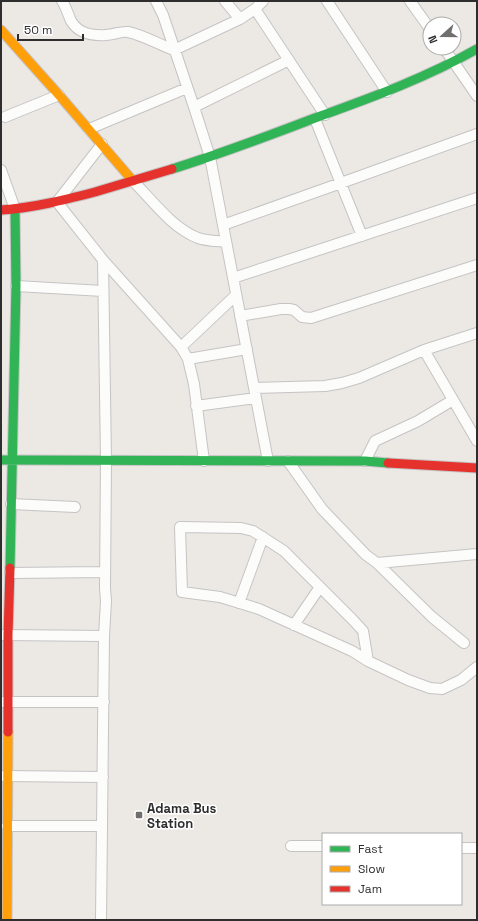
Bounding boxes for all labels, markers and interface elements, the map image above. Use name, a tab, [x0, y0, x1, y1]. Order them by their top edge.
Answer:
scale bar	[18, 16, 83, 42]
north arrow	[422, 16, 462, 56]
text: 50 m	[24, 22, 52, 38]
text: N	[425, 34, 441, 46]
place label: Adama Bus Station	[147, 800, 217, 832]
marker: Adama Bus Station	[134, 810, 144, 820]
legend	[322, 833, 462, 905]
text: Fast	[358, 841, 383, 857]
text: Slow	[358, 861, 385, 877]
text: Jam	[358, 881, 382, 897]

